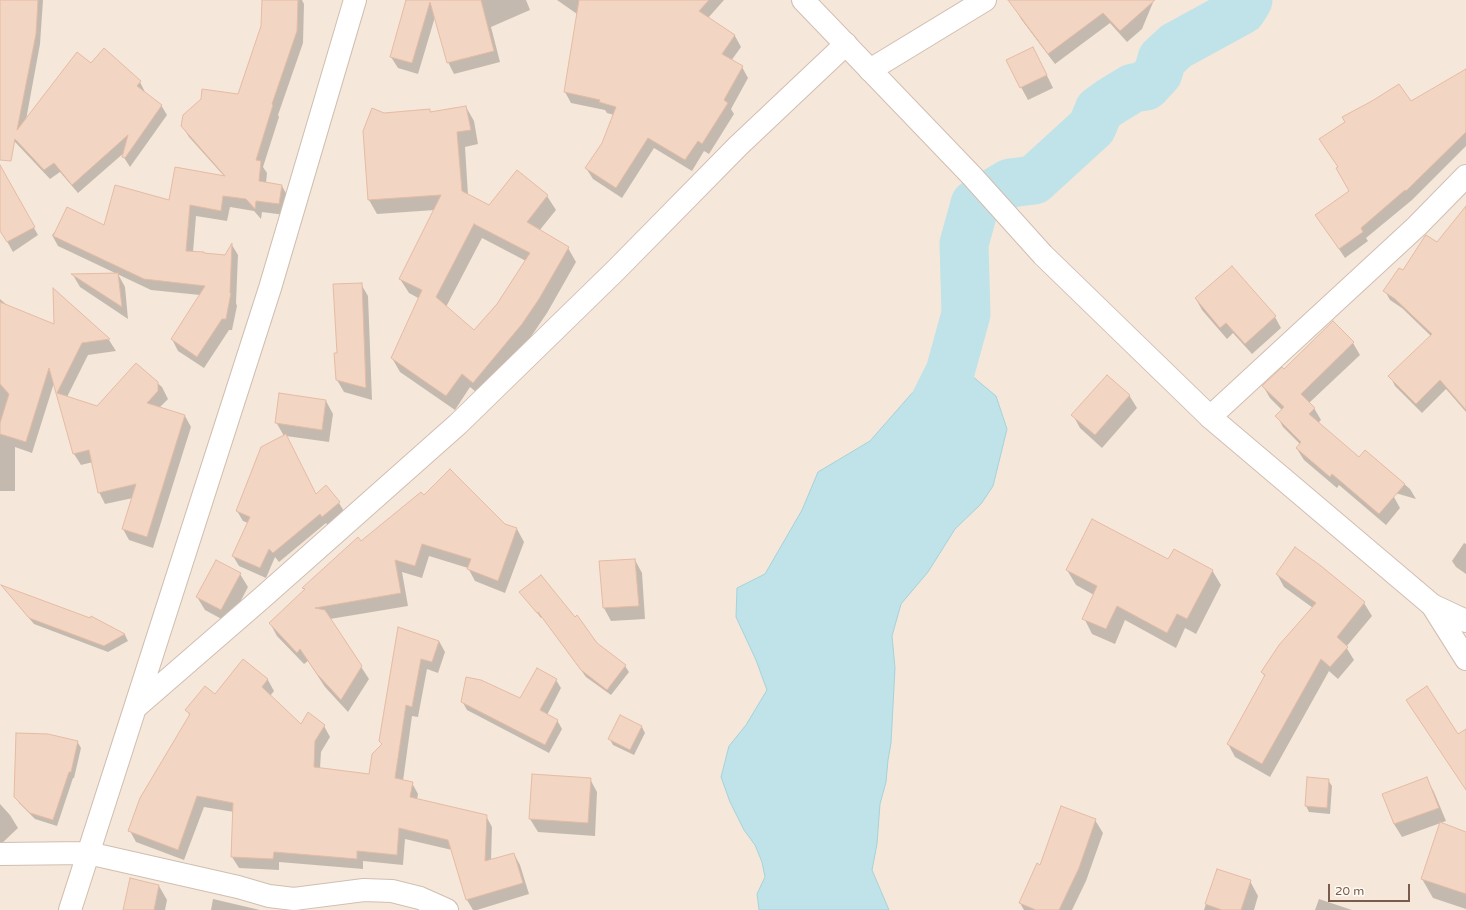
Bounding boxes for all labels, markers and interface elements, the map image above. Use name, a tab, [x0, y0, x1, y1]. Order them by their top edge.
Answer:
scale bar	[1330, 876, 1412, 902]
text: 20 m	[1335, 884, 1364, 898]

